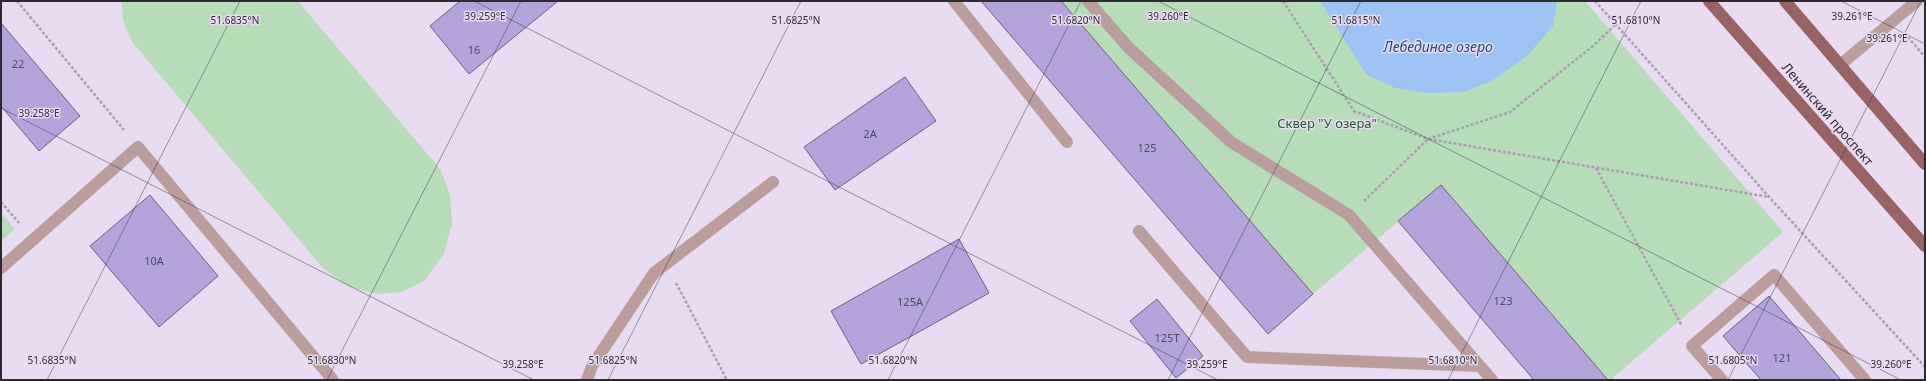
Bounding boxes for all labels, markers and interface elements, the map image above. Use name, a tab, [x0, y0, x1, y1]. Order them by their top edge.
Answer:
text: 39.259°E	[464, 9, 506, 23]
text: 39.260°E	[1147, 9, 1189, 23]
text: 39.261°E	[1831, 9, 1873, 23]
text: 51.6835°N	[211, 13, 259, 27]
text: 51.6825°N	[772, 13, 820, 27]
text: 51.6820°N	[1052, 13, 1100, 27]
text: 51.6815°N	[1332, 13, 1380, 27]
text: 51.6810°N	[1612, 13, 1660, 27]
text: 39.261°E	[1866, 31, 1908, 45]
water label: Лебединое озеро	[1382, 37, 1493, 56]
house number: 16	[468, 42, 480, 57]
house number: 22	[12, 56, 24, 71]
street label: Ленинский проспект	[1778, 59, 1878, 169]
text: 39.258°E	[18, 106, 60, 120]
park label: Сквер "У озера"	[1277, 114, 1377, 132]
house number: 2А	[863, 126, 878, 141]
house number: 125	[1138, 140, 1156, 155]
house number: 10А	[144, 253, 165, 268]
house number: 123	[1494, 293, 1512, 308]
house number: 125А	[897, 294, 924, 309]
house number: 125Т	[1155, 330, 1180, 345]
house number: 121	[1773, 350, 1791, 365]
text: 51.6835°N	[28, 353, 76, 367]
text: 51.6830°N	[308, 353, 356, 367]
text: 51.6825°N	[589, 353, 637, 367]
text: 51.6820°N	[869, 353, 917, 367]
text: 51.6810°N	[1429, 353, 1477, 367]
text: 51.6805°N	[1709, 353, 1757, 367]
text: 39.258°E	[502, 357, 544, 371]
text: 39.259°E	[1186, 357, 1228, 371]
text: 39.260°E	[1870, 357, 1912, 371]

